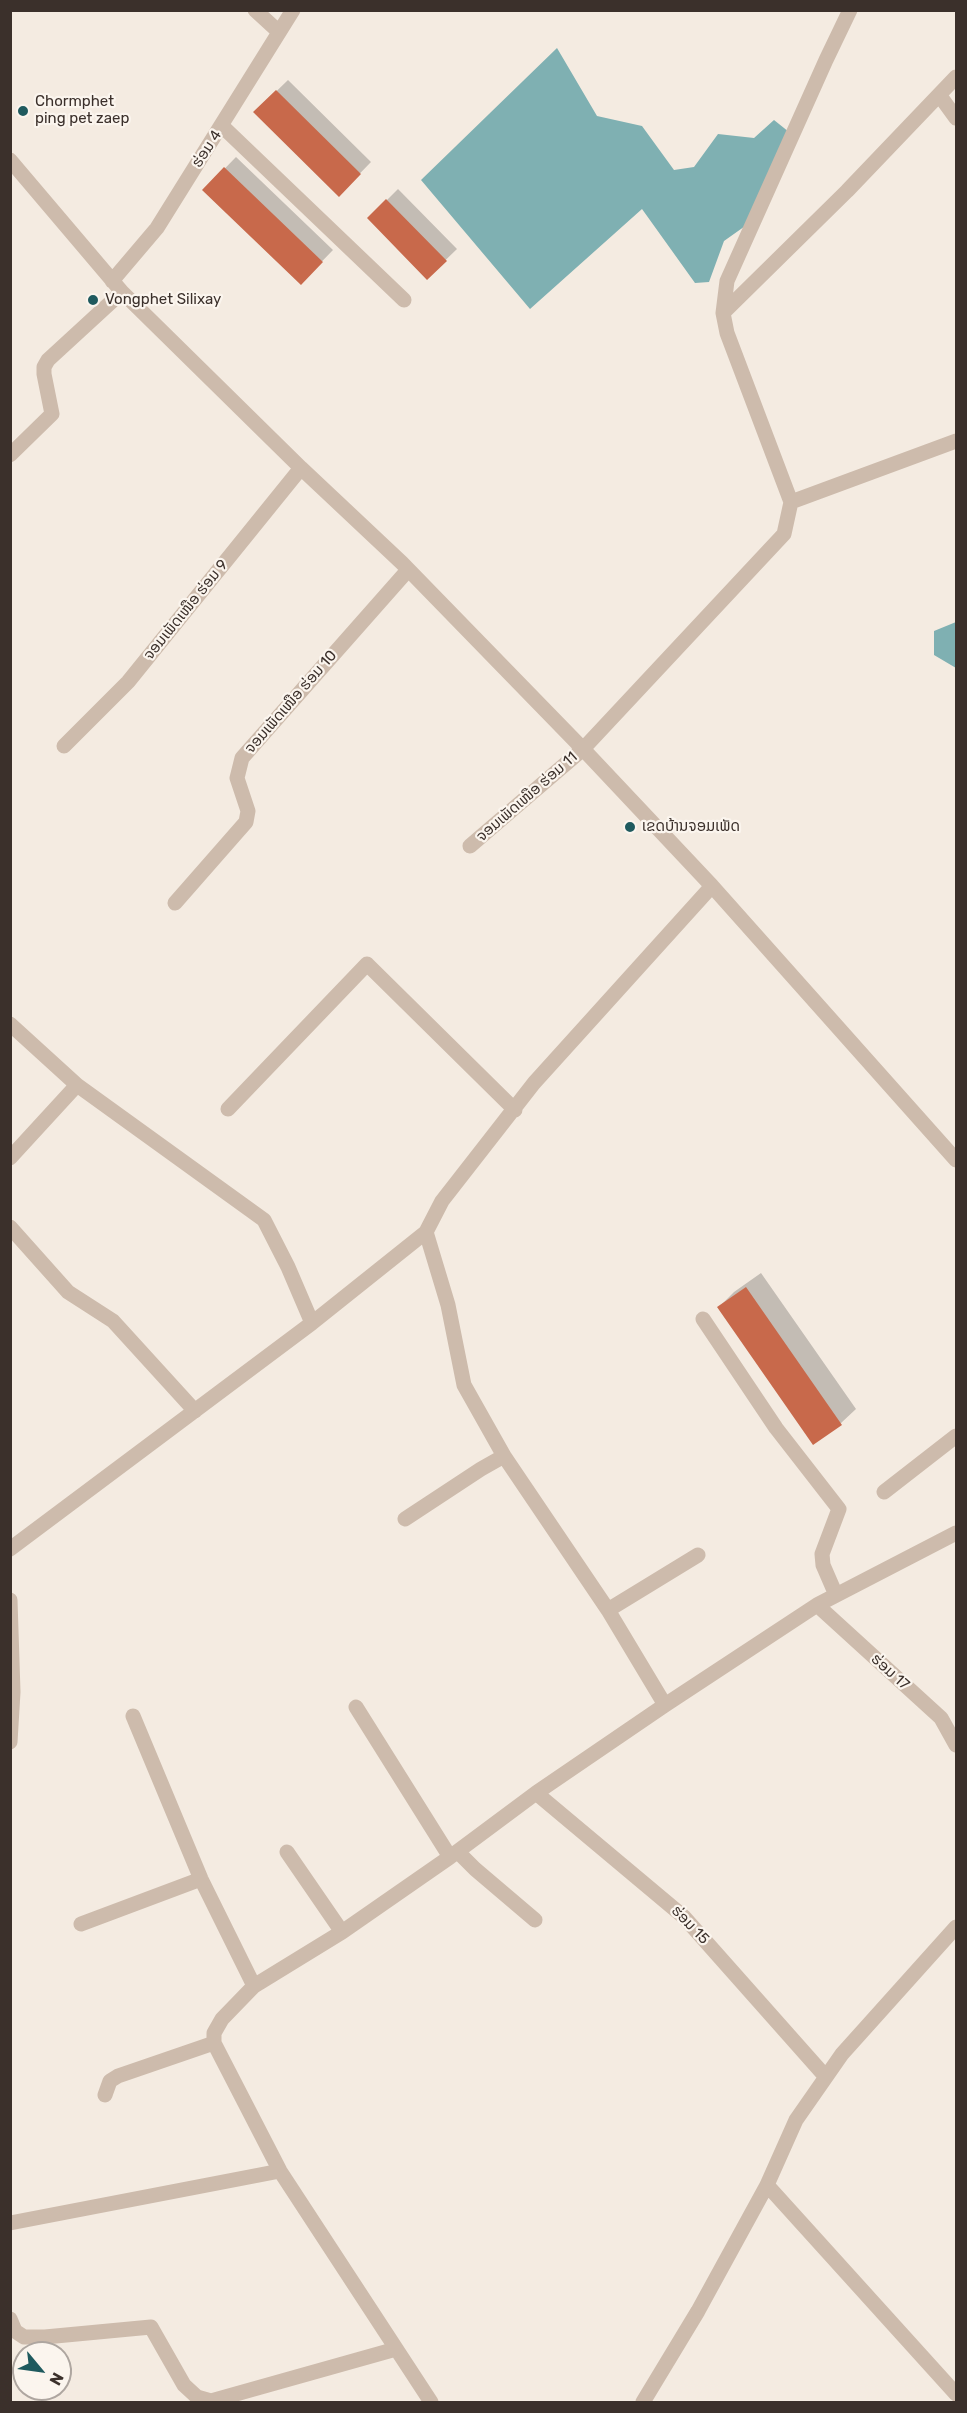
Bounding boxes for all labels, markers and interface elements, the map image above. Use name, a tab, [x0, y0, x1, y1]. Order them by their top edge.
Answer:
place label: Chormphet ping pet zaep	[35, 93, 129, 128]
marker: Chormphet ping pet zaep	[16, 104, 30, 118]
street label: ຮ່ອມ 4	[188, 127, 226, 171]
place label: Vongphet Silixay	[105, 291, 221, 309]
marker: Vongphet Silixay	[86, 293, 100, 307]
street label: ຈອມເພັດເໜືອ ຮ່ອມ 9	[140, 556, 232, 664]
street label: ຈອມເພັດເໜືອ ຮ່ອມ 10	[241, 647, 341, 757]
street label: ຈອມເພັດເໜືອ ຮ່ອມ 11	[473, 748, 581, 846]
place label: ເຂດບ້ານຈອມເພັດ	[642, 818, 740, 836]
marker: ເຂດບ້ານຈອມເພັດ	[623, 820, 637, 834]
street label: ຮ່ອມ 17	[867, 1650, 913, 1694]
street label: ຮ່ອມ 15	[667, 1902, 713, 1948]
north arrow	[12, 2341, 72, 2401]
text: N	[45, 2369, 68, 2389]

